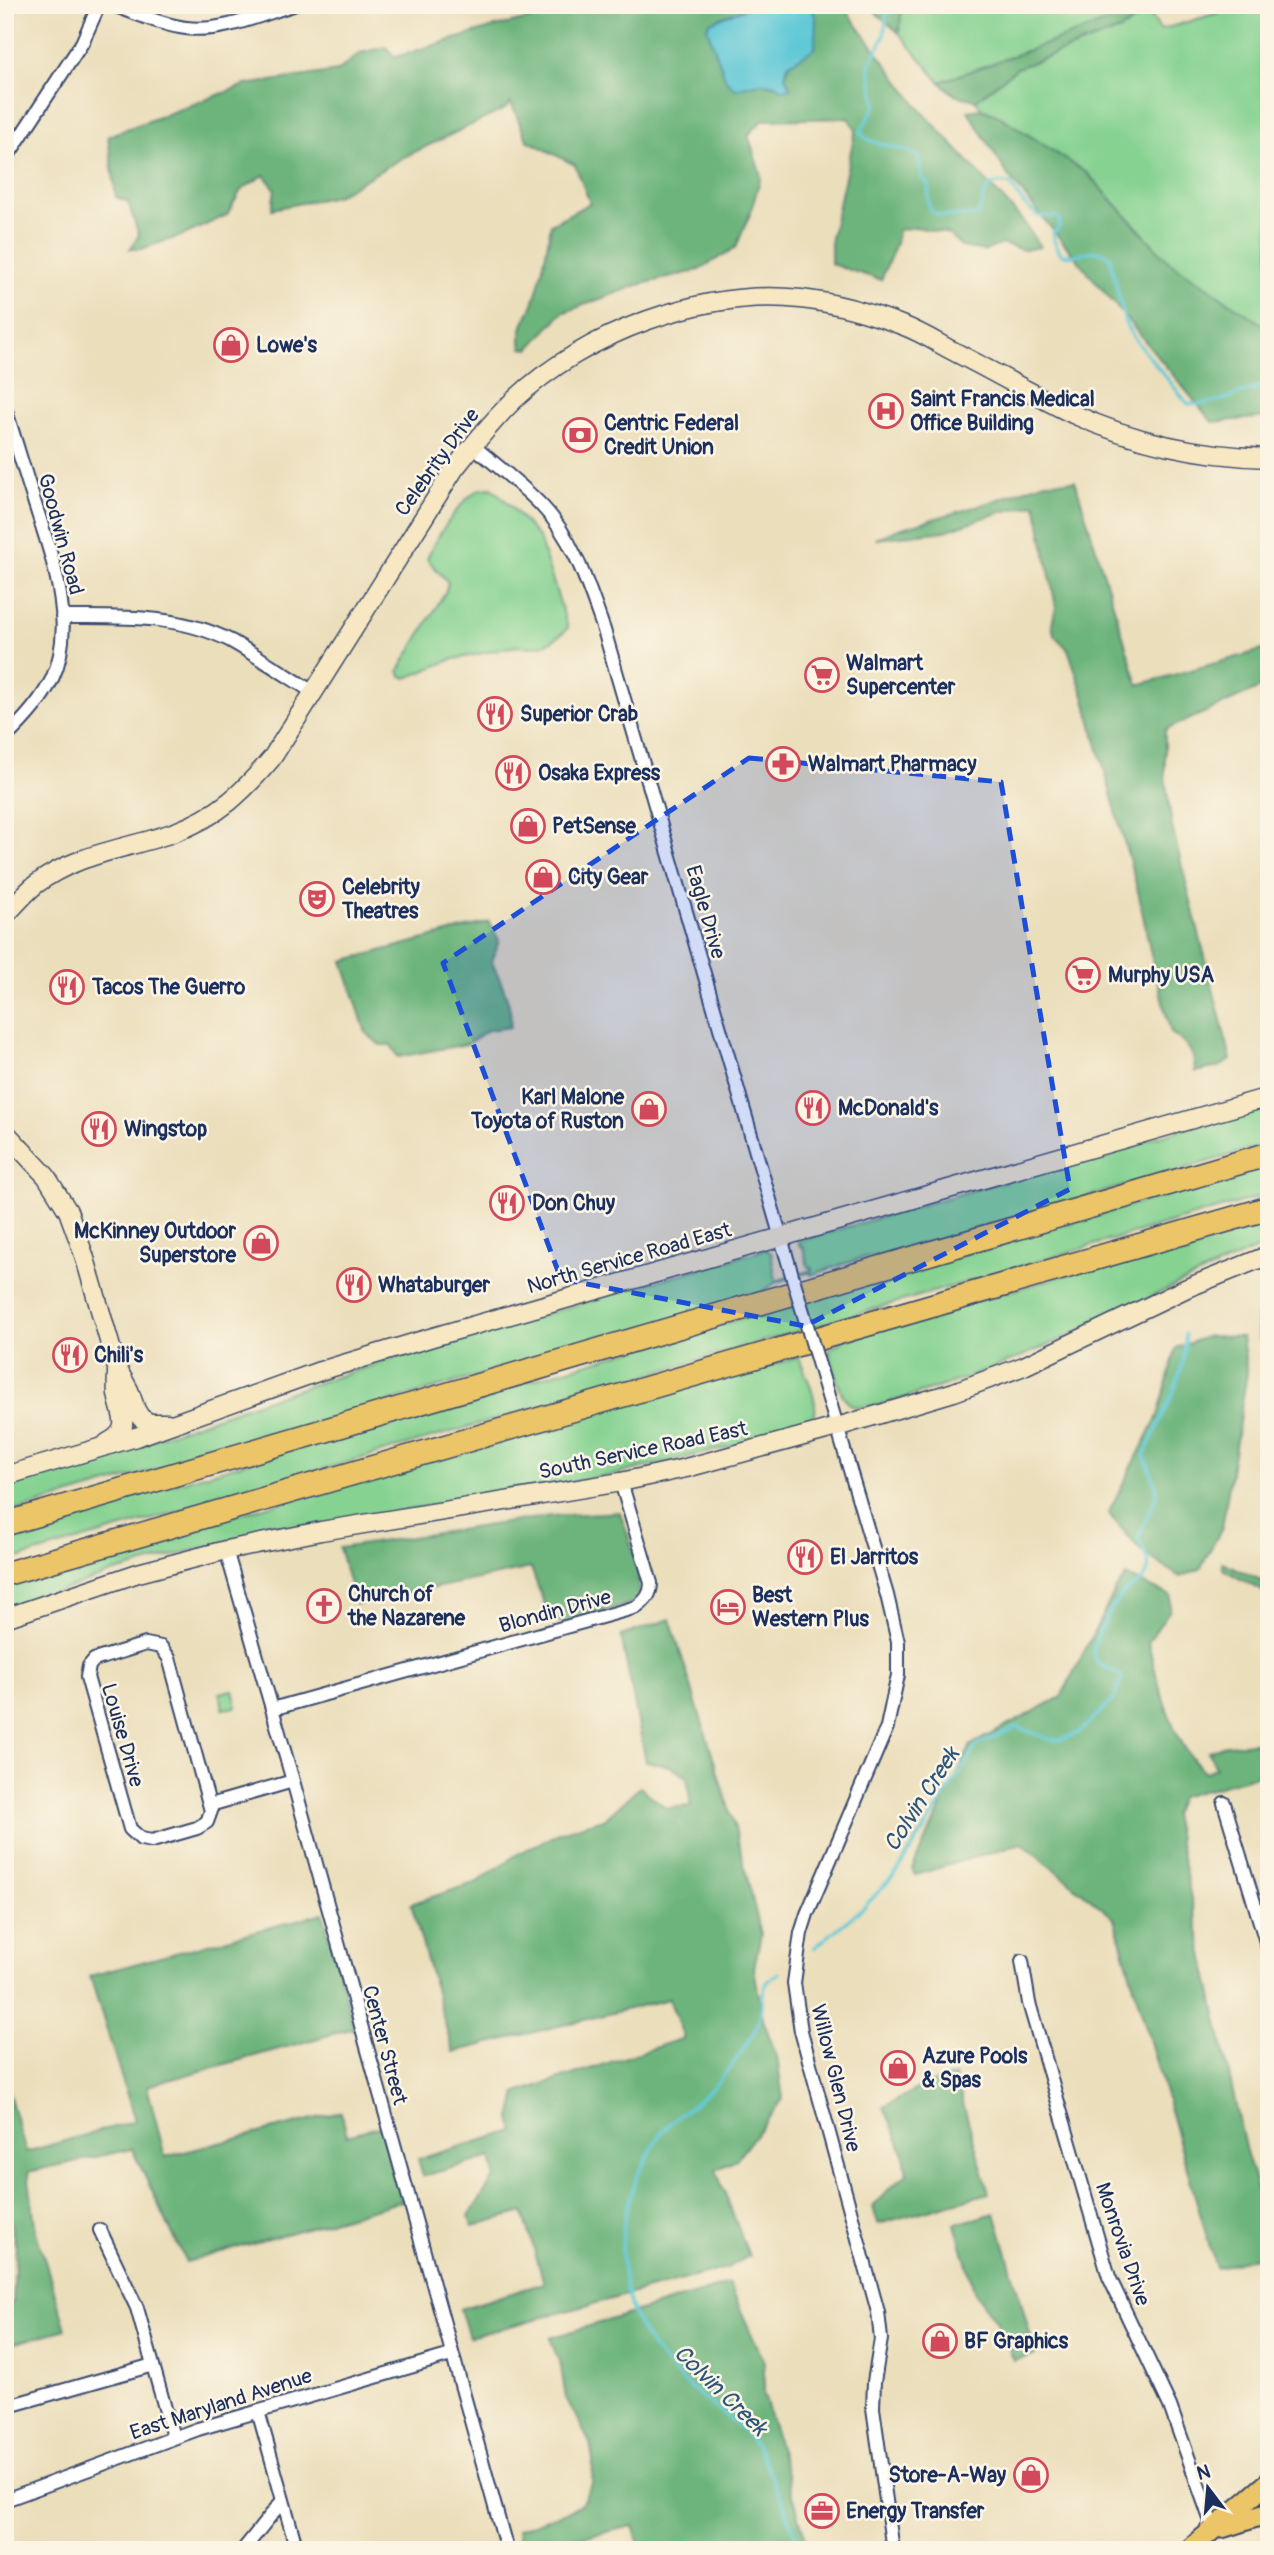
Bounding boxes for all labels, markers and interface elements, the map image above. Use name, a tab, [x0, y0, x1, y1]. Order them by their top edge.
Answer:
shop icon: Lowe's	[212, 326, 250, 364]
place label: Lowe's	[256, 332, 318, 359]
place label: Saint Francis Medical Office Building	[910, 386, 1095, 437]
hospital icon: Saint Francis Medical Office Building	[867, 392, 905, 430]
street label: Celebrity Drive	[389, 402, 486, 522]
place label: Centric Federal Credit Union	[604, 410, 739, 461]
bank icon: Centric Federal Credit Union	[561, 416, 599, 454]
street label: Goodwin Road	[31, 471, 90, 598]
place label: Walmart Supercenter	[846, 650, 956, 701]
supermarket icon: Walmart Supercenter	[803, 656, 841, 694]
restaurant icon: Superior Crab	[476, 695, 514, 733]
place label: Superior Crab	[520, 701, 638, 728]
pharmacy icon: Walmart Pharmacy	[764, 745, 802, 783]
place label: Walmart Pharmacy	[808, 751, 976, 778]
restaurant icon: Osaka Express	[494, 754, 532, 792]
place label: Osaka Express	[538, 760, 661, 787]
shop icon: PetSense	[509, 807, 547, 845]
place label: PetSense	[552, 813, 636, 840]
shop icon: City Gear	[524, 858, 562, 896]
street label: Eagle Drive	[679, 862, 732, 963]
place label: City Gear	[568, 864, 649, 891]
place label: Celebrity Theatres	[341, 874, 420, 925]
theatre icon: Celebrity Theatres	[298, 880, 336, 918]
supermarket icon: Murphy USA	[1064, 956, 1102, 994]
place label: Murphy USA	[1108, 962, 1215, 989]
restaurant icon: Tacos The Guerro	[48, 968, 86, 1006]
place label: Tacos The Guerro	[91, 974, 246, 1001]
place label: Karl Malone Toyota of Ruston	[470, 1084, 625, 1135]
restaurant icon: McDonald's	[794, 1089, 832, 1127]
shop icon: Karl Malone Toyota of Ruston	[630, 1090, 668, 1128]
place label: McDonald's	[838, 1095, 939, 1122]
restaurant icon: Wingstop	[80, 1110, 118, 1148]
place label: Wingstop	[124, 1116, 207, 1143]
restaurant icon: Don Chuy	[488, 1184, 526, 1222]
place label: Don Chuy	[532, 1190, 615, 1217]
street label: North Service Road East	[524, 1216, 735, 1301]
place label: McKinney Outdoor Superstore	[74, 1218, 237, 1269]
shop icon: McKinney Outdoor Superstore	[242, 1224, 280, 1262]
restaurant icon: Whataburger	[335, 1266, 373, 1304]
place label: Whataburger	[378, 1272, 490, 1299]
restaurant icon: Chili's	[51, 1336, 89, 1374]
place label: Chili's	[94, 1342, 144, 1369]
street label: South Service Road East	[536, 1415, 750, 1486]
restaurant icon: El Jarritos	[786, 1538, 824, 1576]
place label: El Jarritos	[830, 1544, 919, 1571]
place label: Church of the Nazarene	[347, 1581, 466, 1632]
place label: Best Western Plus	[752, 1582, 870, 1633]
street label: Blondin Drive	[496, 1583, 615, 1639]
church icon: Church of the Nazarene	[305, 1587, 343, 1625]
hotel icon: Best Western Plus	[709, 1588, 747, 1626]
street label: Louise Drive	[95, 1680, 150, 1791]
water label: Colvin Creek	[877, 1740, 967, 1857]
street label: Center Street	[356, 1983, 414, 2108]
street label: Willow Glen Drive	[804, 2001, 867, 2155]
place label: Azure Pools & Spas	[922, 2043, 1028, 2094]
shop icon: Azure Pools & Spas	[879, 2049, 917, 2087]
street label: Monrovia Drive	[1089, 2179, 1156, 2310]
shop icon: BF Graphics	[921, 2322, 959, 2360]
place label: BF Graphics	[964, 2328, 1069, 2355]
water label: Colvin Creek	[668, 2339, 775, 2444]
street label: East Maryland Avenue	[127, 2362, 316, 2447]
north arrow	[1172, 2454, 1242, 2524]
shop icon: Store-A-Way	[1012, 2456, 1050, 2494]
text: N	[1194, 2459, 1213, 2486]
place label: Store-A-Way	[888, 2462, 1006, 2489]
office icon: Energy Transfer	[803, 2492, 841, 2530]
place label: Energy Transfer	[846, 2498, 985, 2525]

